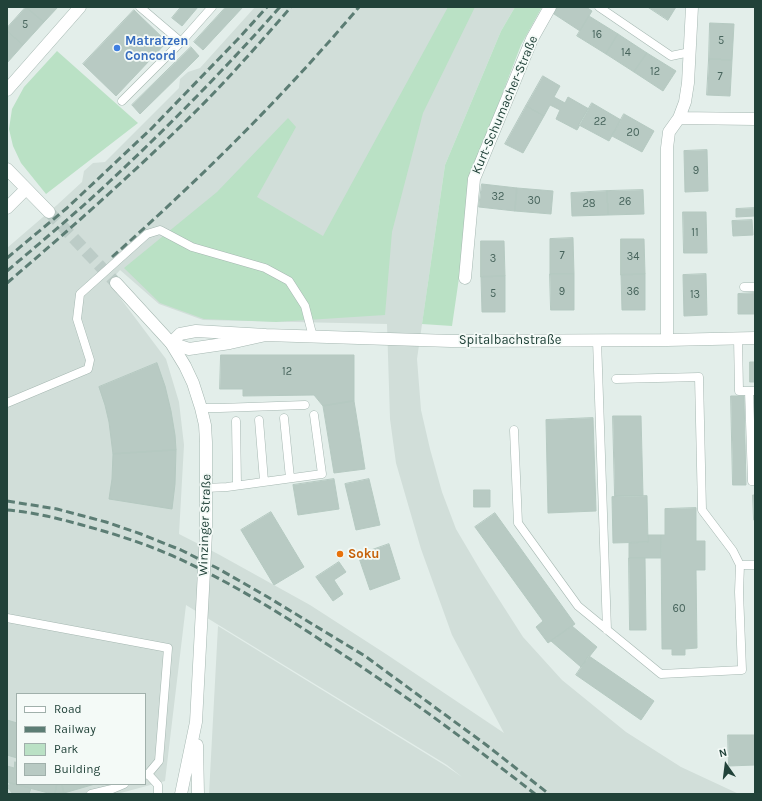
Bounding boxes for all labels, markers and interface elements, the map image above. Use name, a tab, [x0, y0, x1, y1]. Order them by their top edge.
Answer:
house number: 5	[22, 18, 28, 32]
house number: 16	[592, 28, 602, 42]
place label: Matratzen Concord	[125, 33, 188, 64]
street label: Kurt-Schumacher-Straße	[469, 33, 541, 177]
house number: 5	[718, 34, 724, 48]
marker: Matratzen Concord	[112, 43, 122, 53]
house number: 14	[621, 46, 631, 60]
house number: 12	[650, 65, 660, 79]
house number: 7	[717, 70, 723, 84]
house number: 22	[594, 115, 606, 129]
house number: 20	[627, 126, 639, 140]
house number: 9	[693, 164, 699, 178]
house number: 32	[492, 190, 504, 204]
house number: 30	[527, 194, 541, 208]
house number: 26	[619, 195, 631, 209]
house number: 28	[582, 197, 596, 211]
house number: 11	[691, 226, 699, 240]
house number: 7	[559, 249, 565, 263]
house number: 34	[627, 250, 639, 264]
house number: 3	[490, 252, 496, 266]
house number: 9	[559, 285, 565, 299]
house number: 36	[627, 285, 639, 299]
house number: 5	[490, 287, 496, 301]
house number: 13	[690, 288, 700, 302]
street label: Spitalbachstraße	[459, 332, 561, 348]
house number: 12	[282, 365, 292, 379]
street label: Winzinger Straße	[195, 474, 215, 576]
place label: Soku	[348, 546, 379, 562]
marker: Soku	[335, 549, 345, 559]
house number: 60	[673, 602, 685, 616]
legend	[16, 693, 146, 785]
text: Road	[54, 702, 82, 716]
text: Railway	[54, 722, 96, 736]
text: Park	[54, 742, 78, 756]
north arrow	[706, 745, 746, 785]
text: N	[718, 746, 728, 760]
text: Building	[54, 762, 100, 776]

